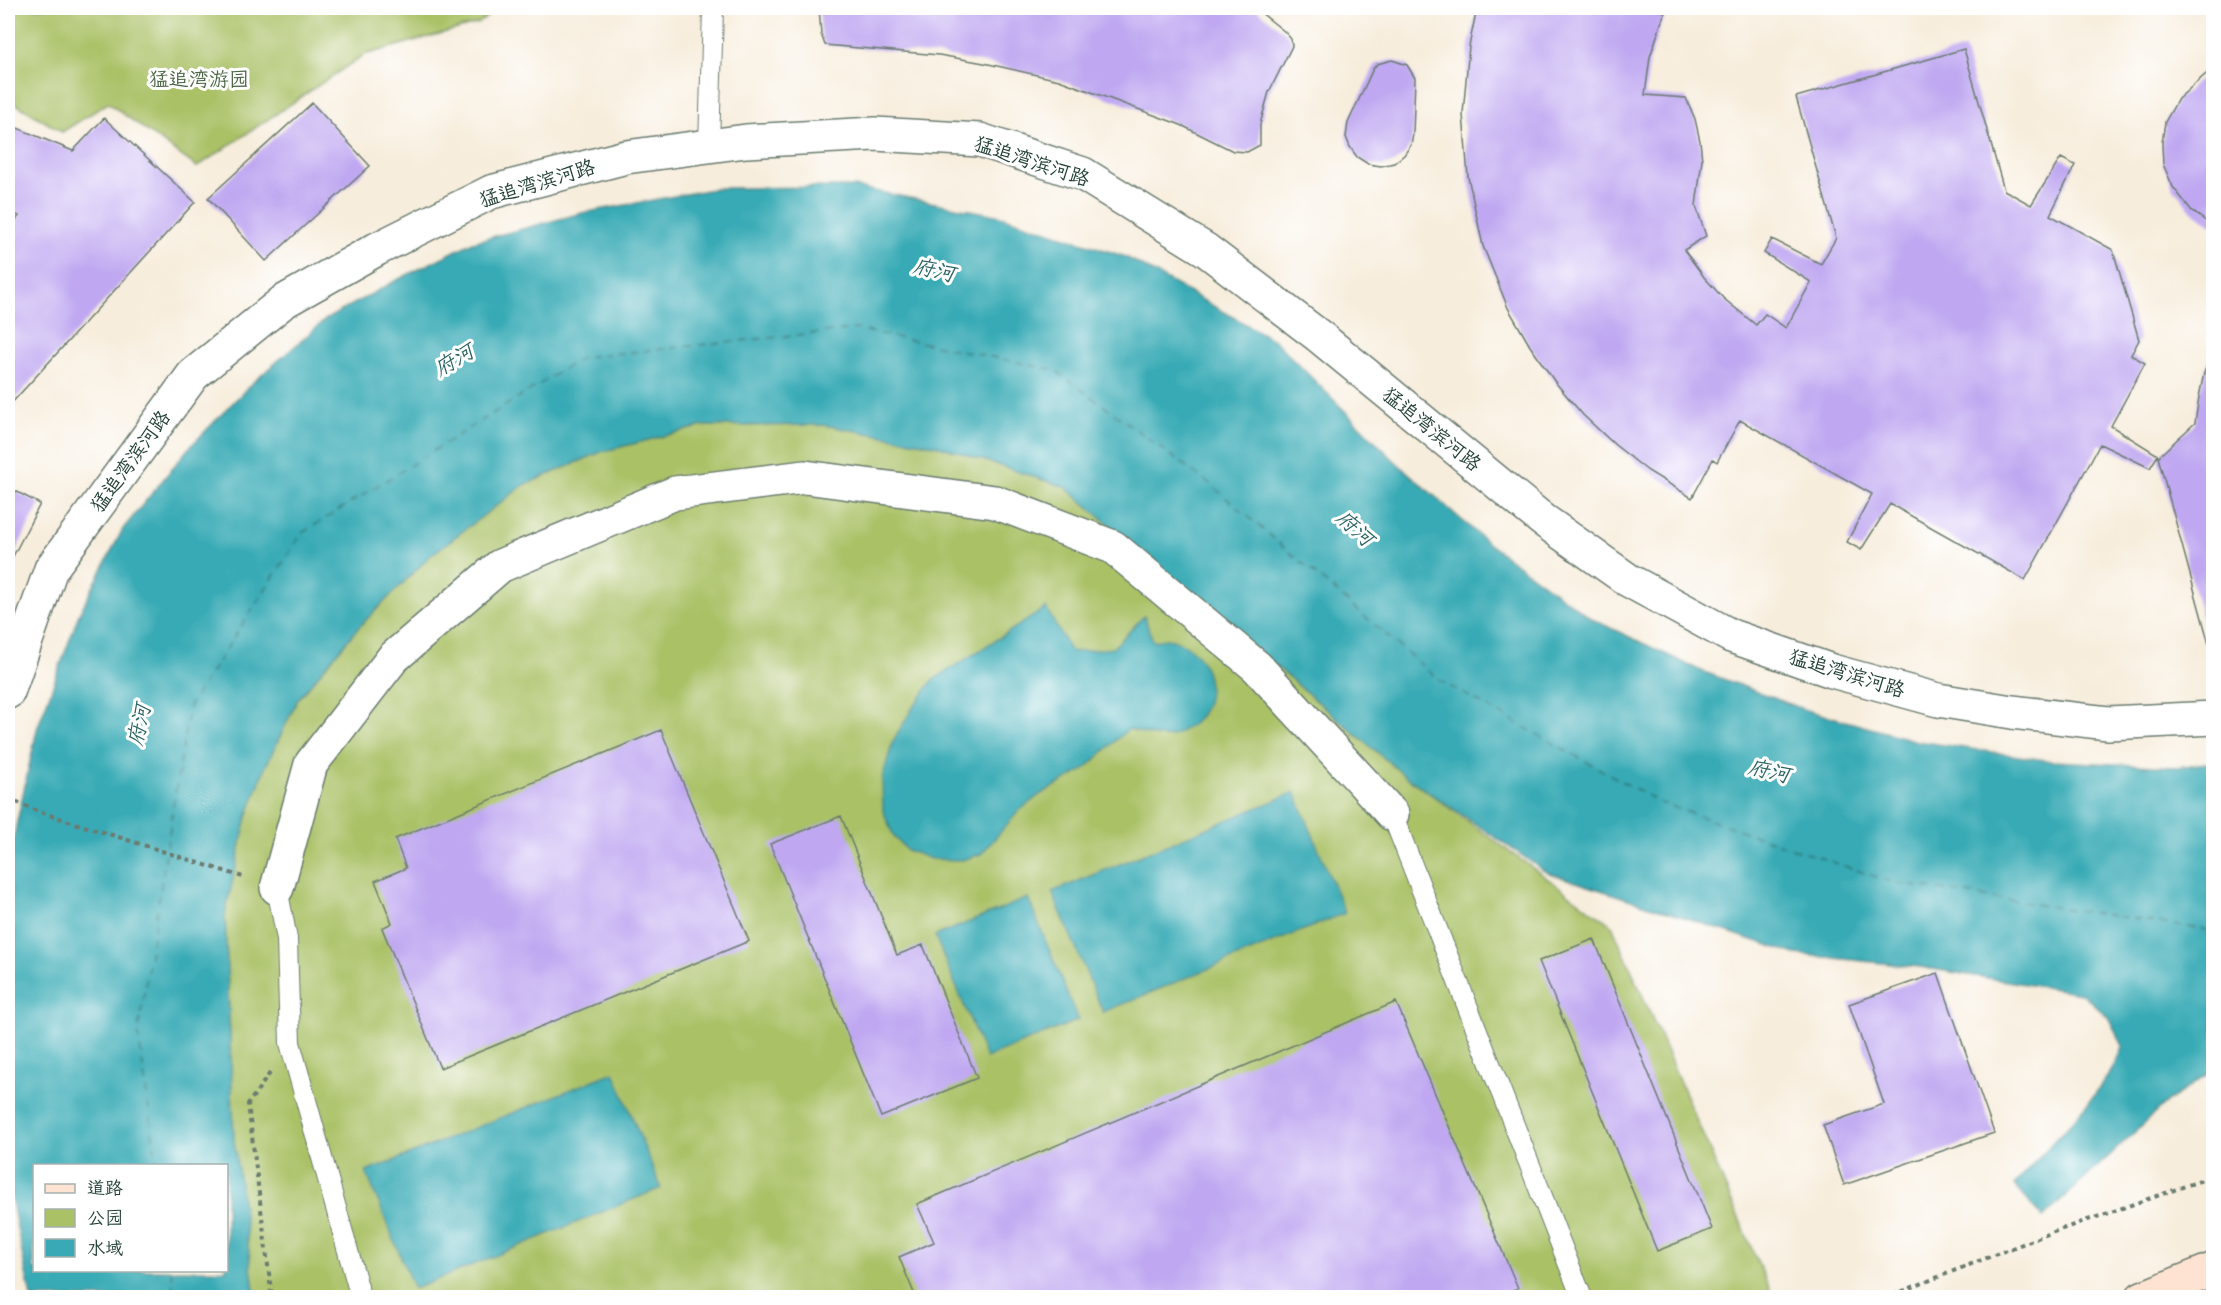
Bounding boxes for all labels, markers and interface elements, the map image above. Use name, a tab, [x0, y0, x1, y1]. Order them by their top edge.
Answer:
park label: 猛追湾游园	[149, 68, 249, 92]
street label: 猛追湾滨河路	[971, 132, 1093, 192]
street label: 猛追湾滨河路	[476, 155, 599, 213]
water label: 府河	[911, 254, 960, 288]
water label: 府河	[430, 337, 481, 382]
street label: 猛追湾滨河路	[1377, 383, 1486, 477]
street label: 猛追湾滨河路	[86, 405, 176, 517]
water label: 府河	[1331, 505, 1381, 554]
street label: 猛追湾滨河路	[1786, 645, 1909, 703]
water label: 府河	[123, 699, 157, 748]
water label: 府河	[1746, 755, 1795, 789]
legend	[33, 1164, 228, 1272]
text: 道路	[87, 1178, 123, 1199]
text: 公园	[87, 1208, 123, 1229]
text: 水域	[87, 1238, 123, 1259]

